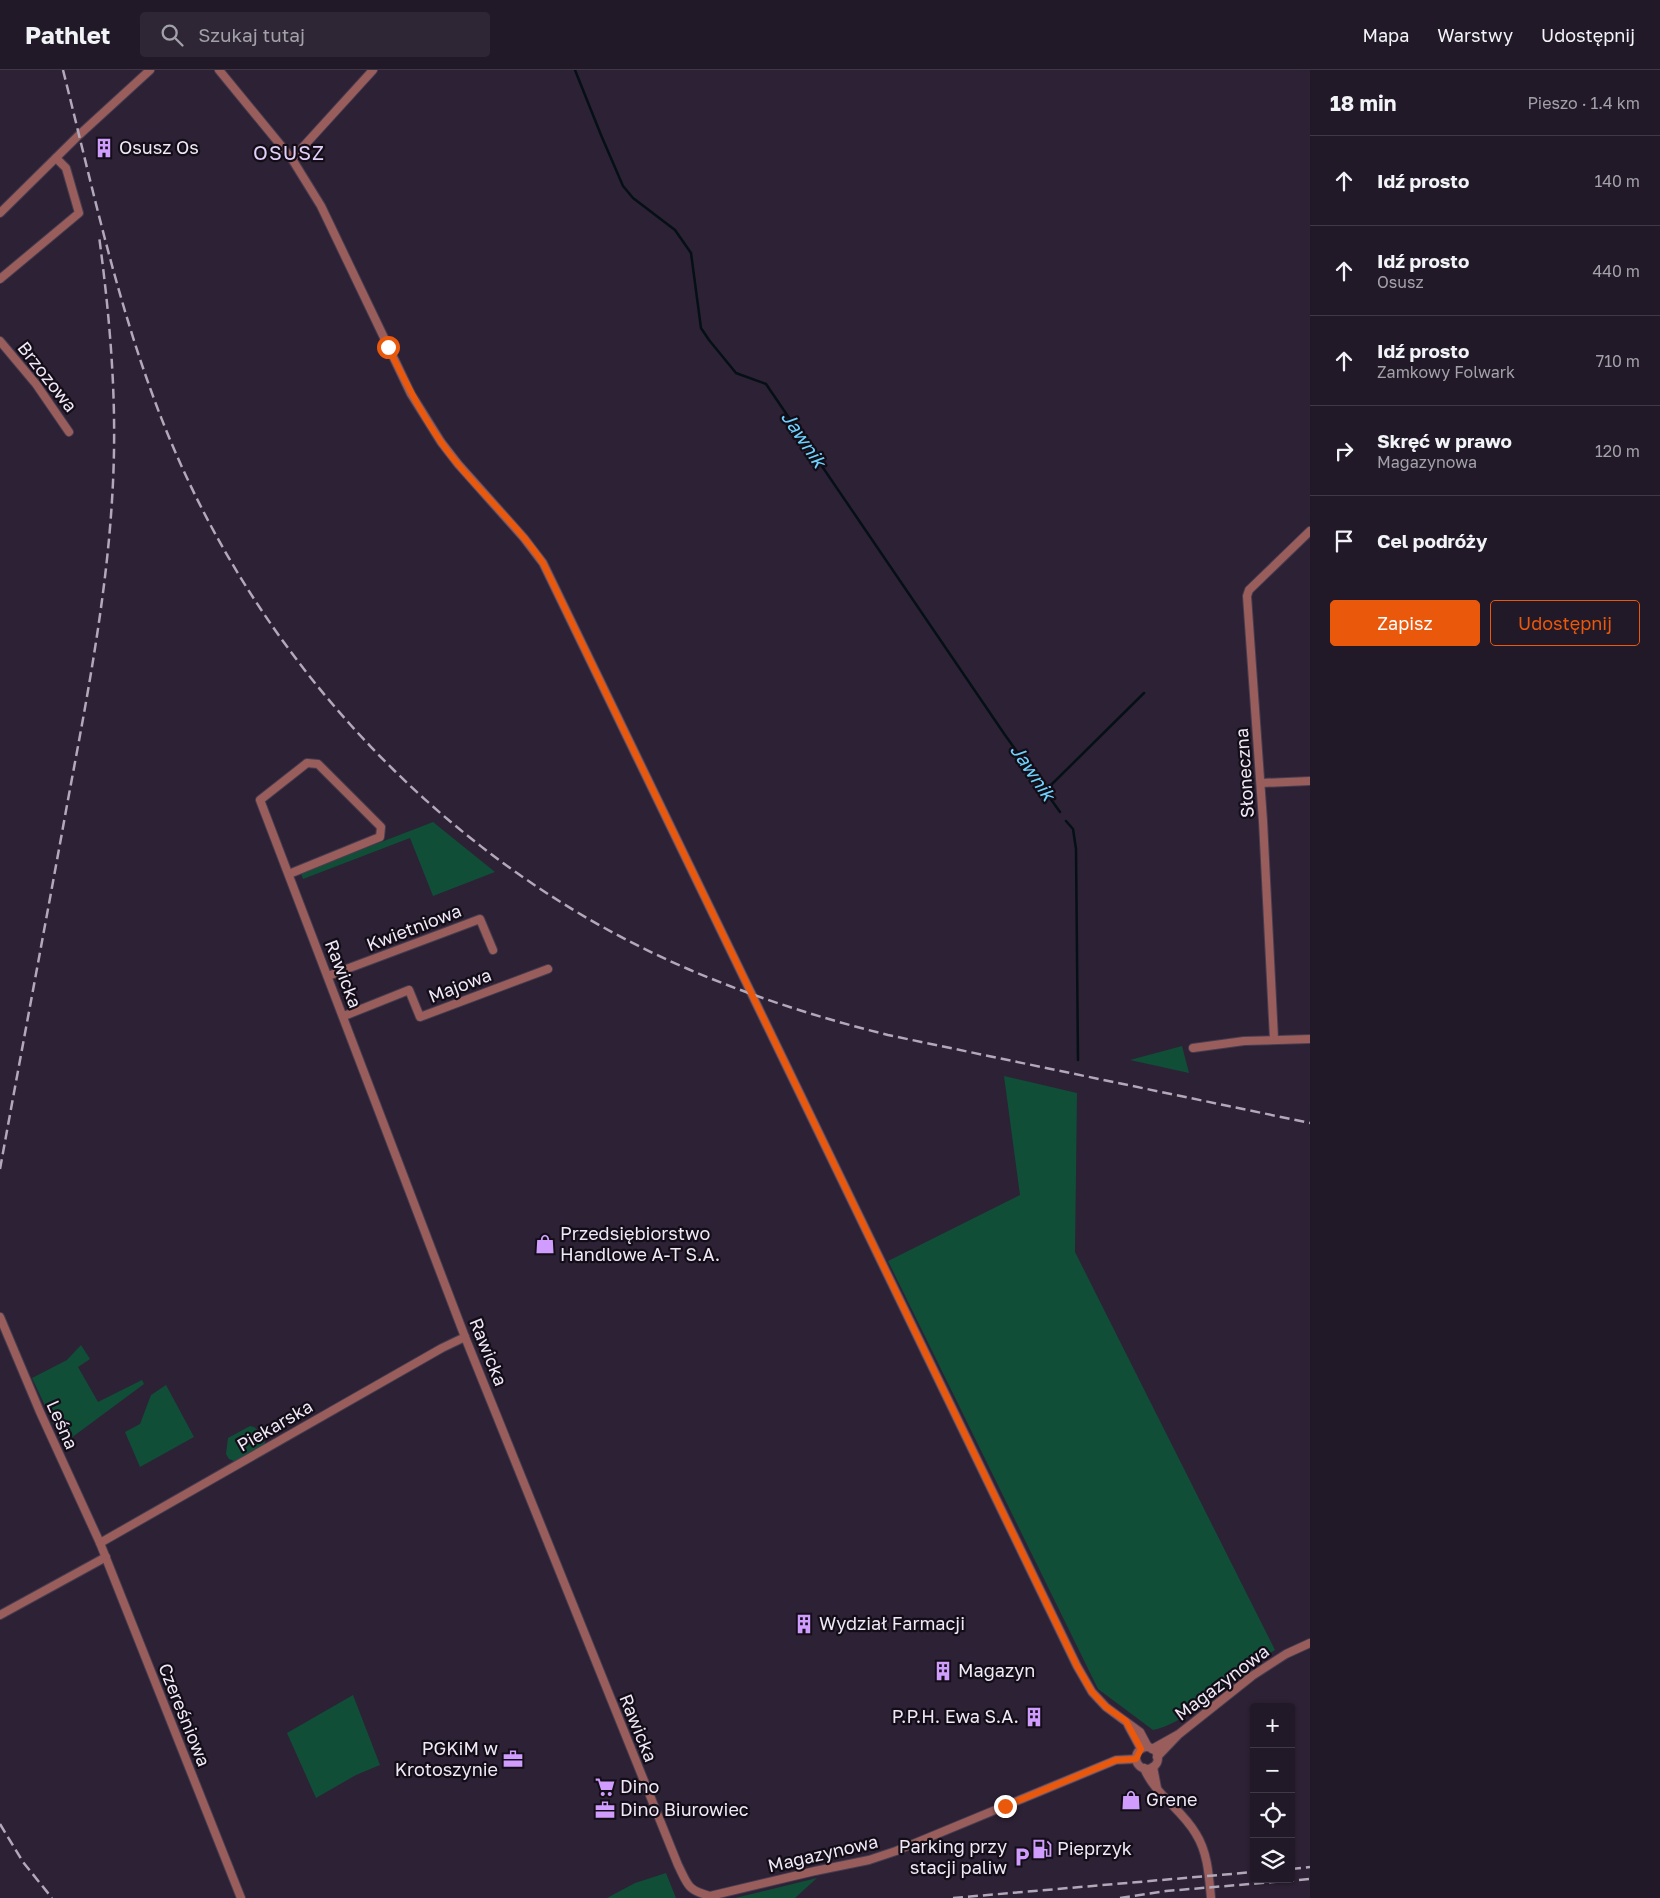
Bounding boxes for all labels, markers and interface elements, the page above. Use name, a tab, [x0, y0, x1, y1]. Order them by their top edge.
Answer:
search box	[140, 12, 490, 57]
text: Pathlet	[25, 20, 110, 49]
icon: search	[158, 21, 186, 49]
text: Szukaj tutaj	[198, 23, 305, 46]
text: Mapa	[1362, 24, 1409, 46]
text: Warstwy	[1437, 24, 1513, 46]
text: Udostępnij	[1541, 24, 1635, 46]
text: 18 min	[1330, 90, 1396, 116]
text: Pieszo · 1.4 km	[1527, 93, 1640, 113]
place label: Osusz Os	[119, 136, 199, 158]
building icon: Osusz Os	[93, 137, 115, 159]
district label: OSUSZ	[253, 140, 325, 164]
icon: ahead	[1330, 167, 1358, 195]
text: Idź prosto	[1377, 169, 1469, 192]
text: 140 m	[1594, 171, 1640, 191]
text: Idź prosto	[1377, 249, 1469, 272]
icon: ahead	[1330, 257, 1358, 285]
text: 440 m	[1592, 261, 1640, 281]
text: Osusz	[1377, 272, 1424, 292]
route start	[377, 336, 400, 359]
street label: Brzozowa	[13, 337, 82, 416]
text: Idź prosto	[1377, 339, 1469, 362]
icon: ahead	[1330, 347, 1358, 375]
text: 710 m	[1596, 351, 1640, 371]
text: Zamkowy Folwark	[1377, 362, 1515, 382]
water label: Jawnik	[777, 406, 833, 474]
text: Skręć w prawo	[1377, 429, 1512, 452]
icon: right	[1330, 437, 1358, 465]
text: 120 m	[1595, 441, 1640, 461]
text: Magazynowa	[1377, 452, 1477, 472]
icon: arrive	[1330, 527, 1358, 555]
text: Cel podróży	[1377, 529, 1487, 552]
button: Zapisz	[1330, 600, 1480, 646]
button: Udostępnij	[1490, 600, 1640, 646]
street label: Słoneczna	[1230, 727, 1258, 819]
water label: Jawnik	[1006, 739, 1062, 807]
street label: Kwietniowa	[363, 899, 464, 955]
street label: Rawicka	[321, 936, 367, 1011]
street label: Majowa	[425, 963, 494, 1007]
place label: Przedsiębiorstwo Handlowe A-T S.A.	[560, 1222, 720, 1265]
shop icon: Przedsiębiorstwo Handlowe A-T S.A.	[534, 1233, 556, 1255]
street label: Rawicka	[465, 1314, 513, 1389]
street label: Piekarska	[233, 1395, 316, 1456]
street label: Leśna	[42, 1397, 83, 1453]
place label: Wydział Farmacji	[819, 1612, 965, 1634]
building icon: Wydział Farmacji	[793, 1613, 815, 1635]
street label: Magazynowa	[1170, 1640, 1273, 1725]
place label: Magazyn	[958, 1659, 1035, 1681]
street label: Czereśniowa	[154, 1660, 216, 1769]
building icon: Magazyn	[932, 1660, 954, 1682]
street label: Rawicka	[615, 1690, 663, 1765]
map controls	[1250, 1703, 1295, 1883]
button: +	[1250, 1703, 1295, 1748]
place label: P.P.H. Ewa S.A.	[892, 1705, 1019, 1727]
building icon: P.P.H. Ewa S.A.	[1023, 1706, 1045, 1728]
place label: PGKiM w Krotoszynie	[395, 1737, 498, 1780]
office icon: PGKiM w Krotoszynie	[502, 1748, 524, 1770]
button: −	[1250, 1748, 1295, 1793]
place label: Dino	[620, 1775, 659, 1797]
supermarket icon: Dino	[594, 1776, 616, 1798]
place label: Grene	[1146, 1788, 1197, 1810]
shop icon: Grene	[1120, 1789, 1142, 1811]
button: locate	[1250, 1793, 1295, 1838]
route end	[994, 1795, 1017, 1818]
place label: Dino Biurowiec	[620, 1798, 749, 1820]
office icon: Dino Biurowiec	[594, 1799, 616, 1821]
street label: Magazynowa	[766, 1830, 880, 1876]
place label: Parking przy stacji paliw	[899, 1835, 1007, 1878]
place label: Pieprzyk	[1057, 1837, 1132, 1859]
fuel station icon: Pieprzyk	[1031, 1838, 1053, 1860]
button: layers	[1250, 1838, 1295, 1883]
parking icon: Parking przy stacji paliw	[1011, 1846, 1033, 1868]

